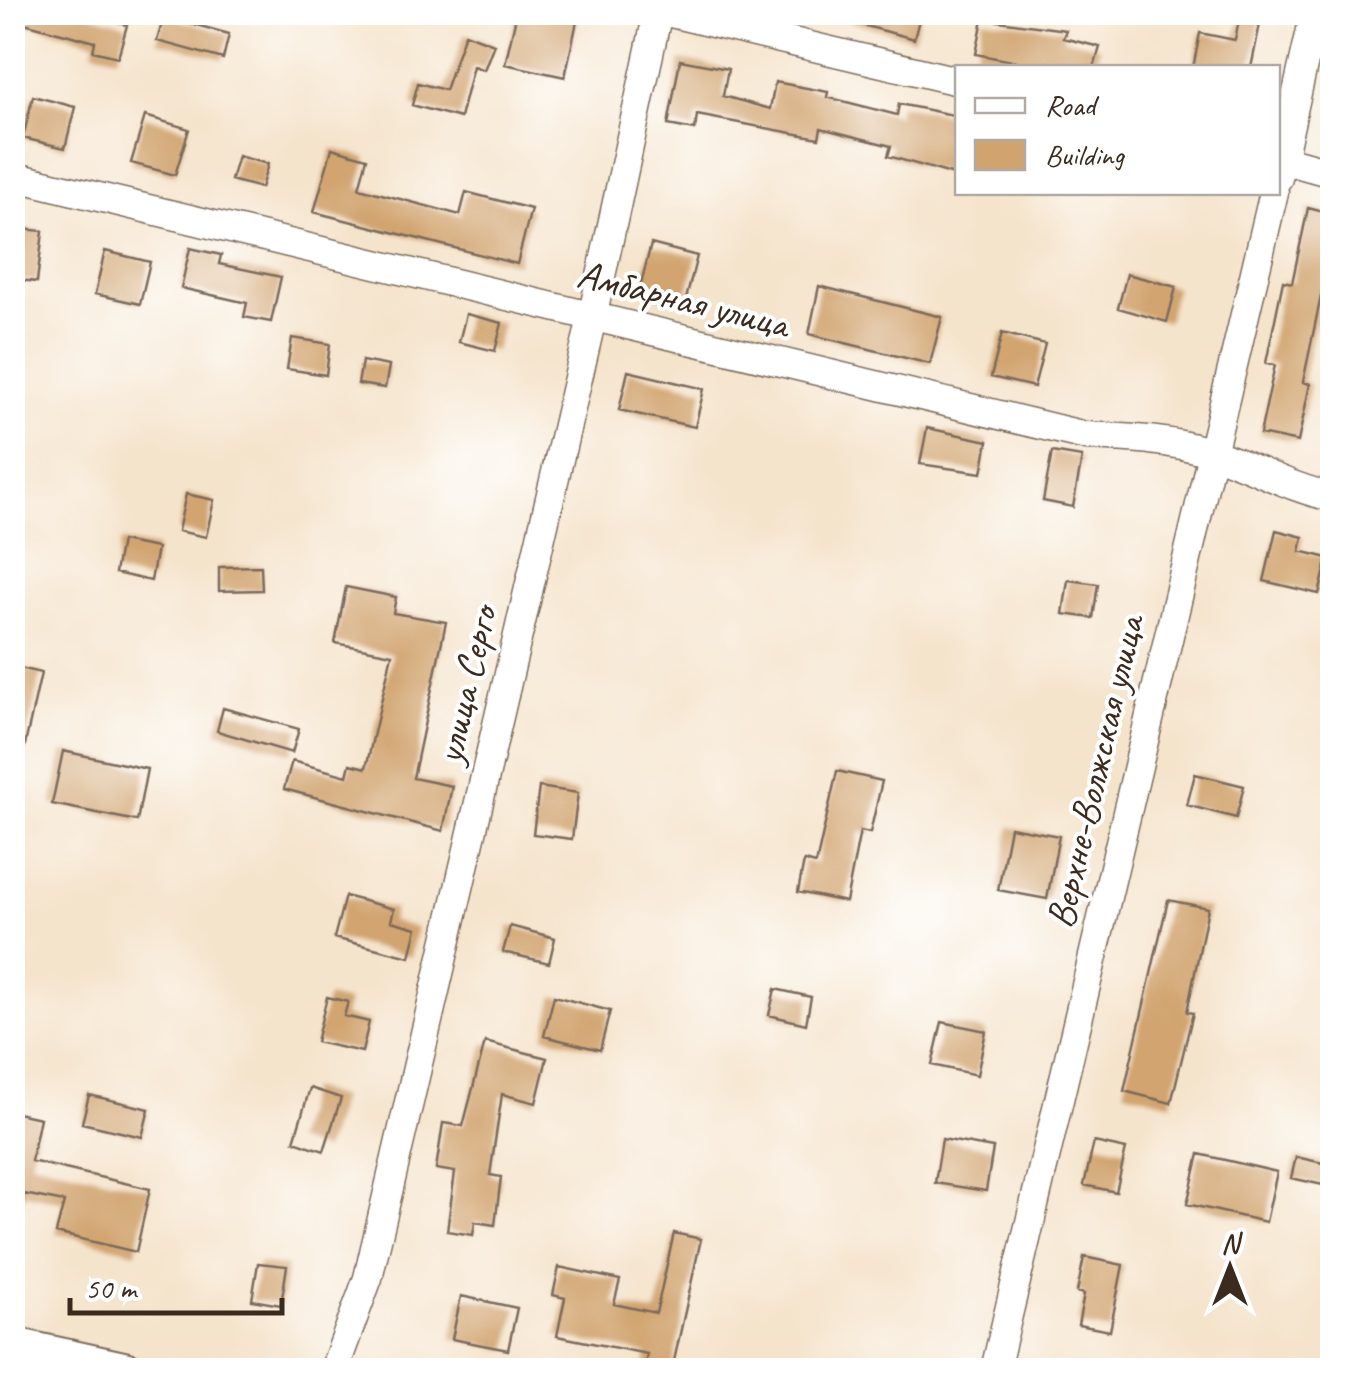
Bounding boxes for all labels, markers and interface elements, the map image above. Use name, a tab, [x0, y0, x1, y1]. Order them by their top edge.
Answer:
legend	[955, 65, 1280, 195]
text: Road	[1045, 86, 1099, 124]
text: Building	[1045, 136, 1125, 174]
street label: Амбарная улица	[572, 249, 797, 350]
street label: улица Серго	[423, 598, 509, 770]
street label: Верхне-Волжская улица	[1035, 608, 1156, 933]
north arrow	[1180, 1218, 1280, 1318]
text: N	[1221, 1226, 1243, 1261]
scale bar	[70, 1253, 282, 1315]
text: 50 m	[85, 1269, 138, 1307]

